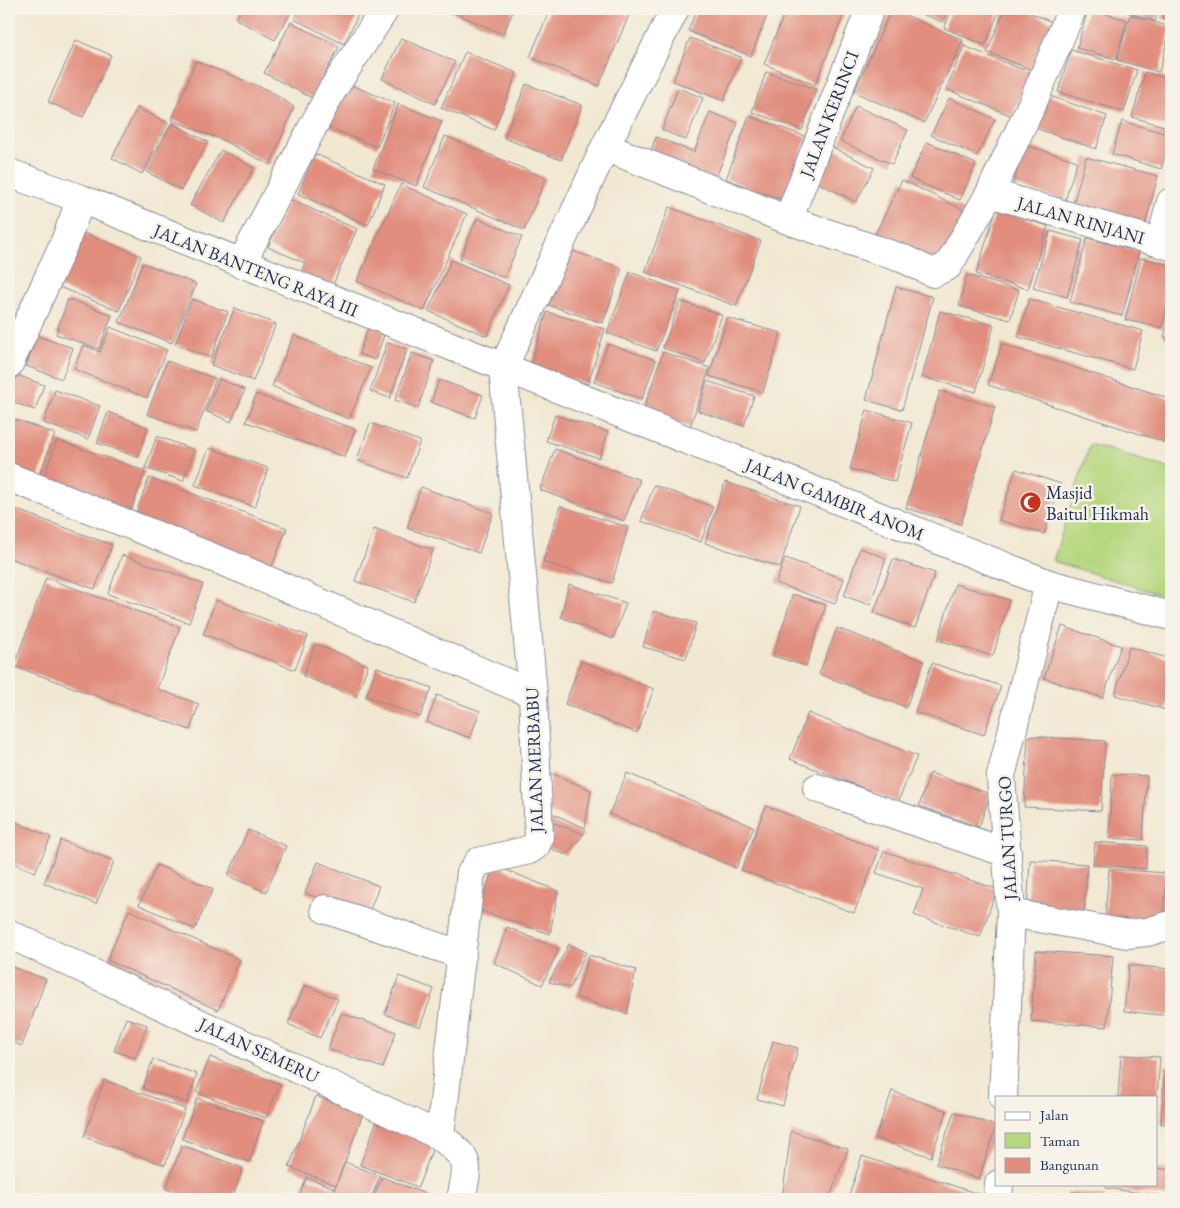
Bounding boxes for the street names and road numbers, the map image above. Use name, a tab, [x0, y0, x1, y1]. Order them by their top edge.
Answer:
street label: JALAN KERINCI	[794, 47, 864, 183]
street label: JALAN RINJANI	[1013, 190, 1147, 249]
street label: JALAN BANTENG RAYA III	[149, 218, 362, 322]
street label: JALAN GAMBIR ANOM	[740, 452, 928, 545]
street label: JALAN MERBABU	[520, 686, 548, 835]
street label: JALAN TURGO	[992, 775, 1022, 903]
street label: JALAN SEMERU	[193, 1011, 324, 1088]

